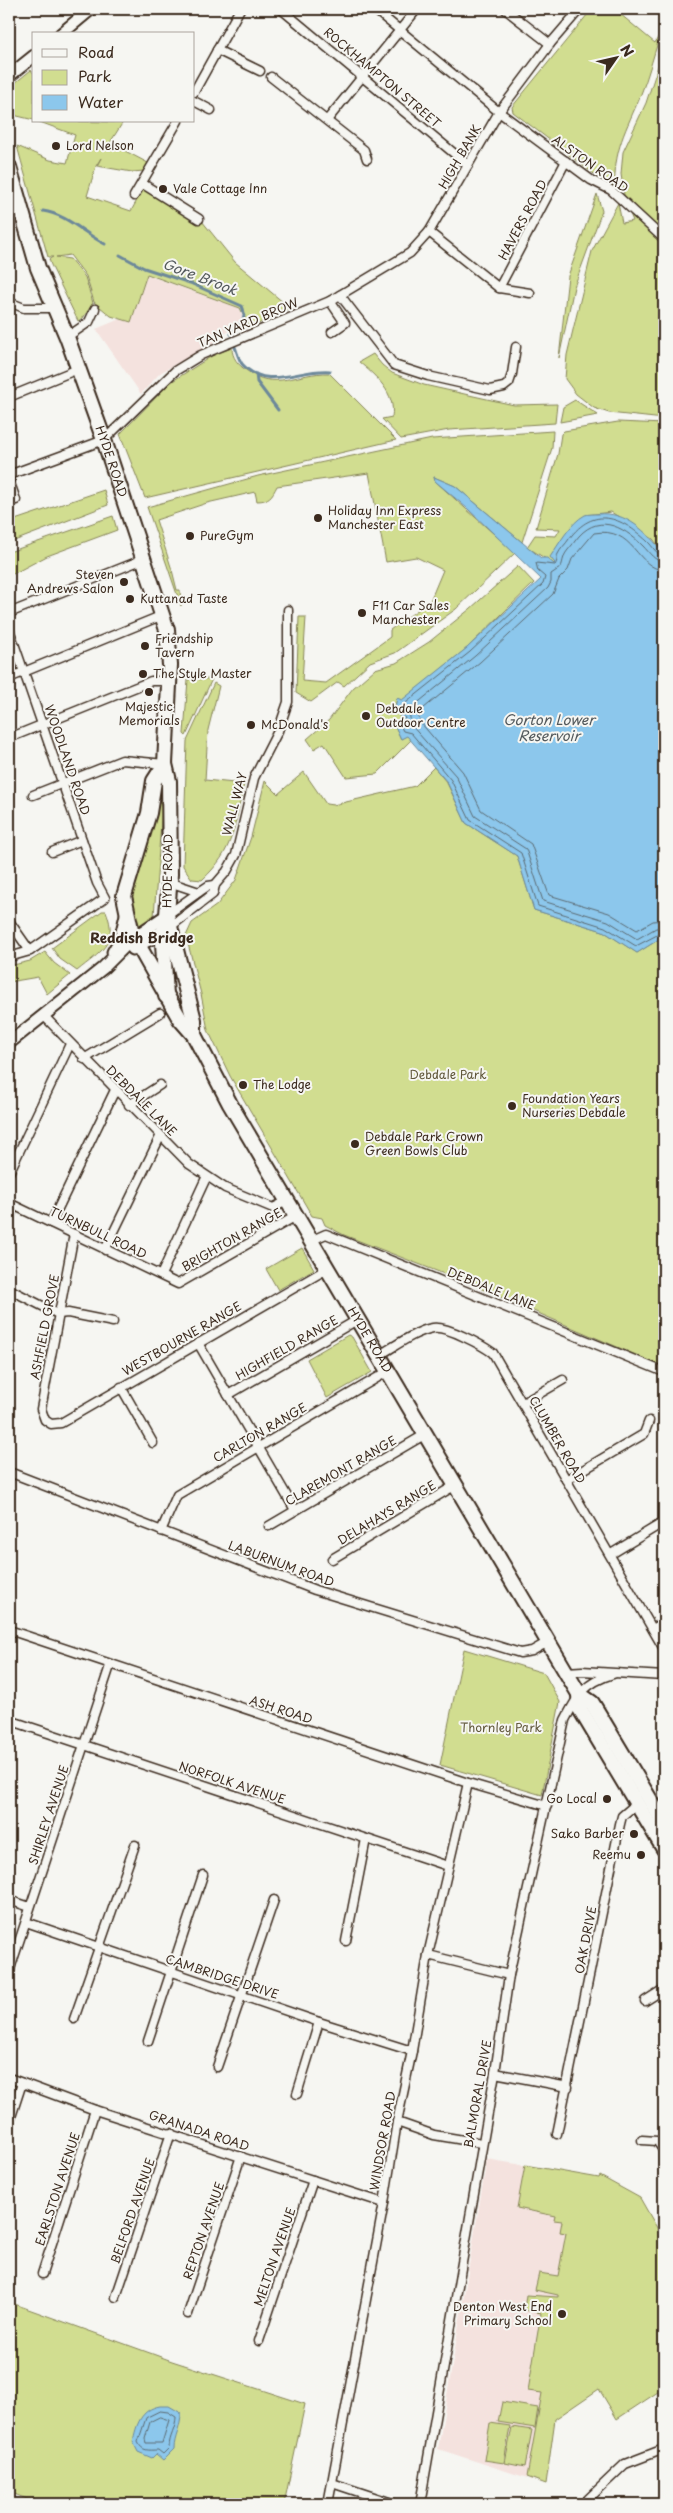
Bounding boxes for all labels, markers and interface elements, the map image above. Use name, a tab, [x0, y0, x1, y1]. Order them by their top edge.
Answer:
street label: ROCKHAMPTON STREET	[320, 23, 446, 132]
legend	[32, 32, 195, 122]
north arrow	[590, 32, 640, 82]
text: Road	[78, 40, 114, 63]
text: N	[615, 40, 639, 61]
text: Park	[78, 64, 112, 87]
text: Water	[78, 90, 123, 113]
street label: HIGH BANK	[433, 121, 485, 192]
street label: ALSTON ROAD	[549, 130, 632, 196]
place label: Lord Nelson	[66, 136, 134, 154]
marker: Lord Nelson	[50, 140, 62, 152]
street label: HAVERS ROAD	[493, 176, 551, 263]
place label: Vale Cottage Inn	[173, 179, 267, 197]
marker: Vale Cottage Inn	[157, 183, 169, 195]
water label: Gore Brook	[160, 253, 241, 301]
street label: TAN YARD BROW	[194, 292, 301, 351]
street label: HYDE ROAD	[92, 423, 132, 499]
place label: Holiday Inn Express Manchester East	[328, 501, 442, 533]
marker: Holiday Inn Express Manchester East	[312, 512, 324, 524]
place label: PureGym	[200, 526, 254, 544]
marker: PureGym	[184, 530, 196, 542]
place label: Steven Andrews Salon	[27, 565, 114, 597]
marker: Steven Andrews Salon	[118, 576, 130, 588]
place label: Kuttanad Taste	[140, 589, 228, 607]
marker: Kuttanad Taste	[124, 593, 136, 605]
place label: F11 Car Sales Manchester	[372, 596, 449, 628]
marker: F11 Car Sales Manchester	[356, 607, 368, 619]
place label: Friendship Tavern	[155, 629, 213, 661]
marker: Friendship Tavern	[139, 640, 151, 652]
place label: The Style Master	[153, 664, 252, 682]
marker: The Style Master	[137, 668, 149, 680]
marker: Majestic Memorials	[143, 686, 155, 698]
place label: Majestic Memorials	[118, 697, 180, 729]
place label: Debdale Outdoor Centre	[376, 699, 466, 731]
street label: WOODLAND ROAD	[41, 702, 95, 817]
water label: Gorton Lower Reservoir	[503, 709, 597, 746]
marker: Debdale Outdoor Centre	[360, 710, 372, 722]
place label: McDonald's	[261, 715, 329, 733]
marker: McDonald's	[245, 719, 257, 731]
street label: WALL WAY	[217, 770, 251, 838]
street label: HYDE ROAD	[157, 834, 177, 908]
district label: Reddish Bridge	[90, 927, 194, 948]
street label: DEBDALE LANE	[102, 1061, 181, 1140]
park label: Debdale Park	[409, 1065, 487, 1083]
place label: The Lodge	[253, 1075, 311, 1093]
marker: The Lodge	[237, 1079, 249, 1091]
place label: Foundation Years Nurseries Debdale	[522, 1089, 626, 1121]
marker: Foundation Years Nurseries Debdale	[506, 1100, 518, 1112]
place label: Debdale Park Crown Green Bowls Club	[365, 1127, 483, 1159]
marker: Debdale Park Crown Green Bowls Club	[349, 1138, 361, 1150]
street label: TURNBULL ROAD	[47, 1202, 150, 1263]
street label: BRIGHTON RANGE	[178, 1203, 285, 1275]
street label: DEBDALE LANE	[444, 1262, 538, 1314]
street label: ASHFIELD GROVE	[25, 1273, 63, 1381]
street label: WESTBOURNE RANGE	[118, 1297, 245, 1380]
street label: HYDE ROAD	[344, 1303, 397, 1376]
street label: HIGHFIELD RANGE	[232, 1310, 341, 1384]
street label: CLUMBER ROAD	[525, 1392, 590, 1487]
street label: CARLTON RANGE	[209, 1398, 310, 1466]
street label: CLAREMONT RANGE	[282, 1431, 399, 1509]
street label: DELAHAYS RANGE	[334, 1476, 439, 1549]
street label: LABURNUM ROAD	[226, 1536, 337, 1591]
street label: ASH ROAD	[247, 1690, 315, 1728]
park label: Thornley Park	[460, 1718, 542, 1736]
street label: NORFOLK AVENUE	[177, 1756, 288, 1808]
street label: SHIRLEY AVENUE	[23, 1762, 73, 1867]
place label: Go Local	[546, 1789, 597, 1807]
marker: Go Local	[601, 1793, 613, 1805]
place label: Sako Barber	[551, 1824, 624, 1842]
marker: Sako Barber	[628, 1828, 640, 1840]
place label: Reemu	[592, 1845, 631, 1863]
marker: Reemu	[635, 1849, 647, 1861]
street label: OAK DRIVE	[570, 1904, 600, 1975]
street label: CAMBRIDGE DRIVE	[163, 1949, 281, 2003]
street label: BALMORAL DRIVE	[459, 2038, 495, 2149]
street label: WINDSOR ROAD	[364, 2090, 400, 2192]
street label: GRANADA ROAD	[147, 2105, 252, 2155]
street label: EARLSTON AVENUE	[30, 2130, 84, 2248]
street label: BELFORD AVENUE	[105, 2155, 159, 2266]
street label: REPTON AVENUE	[178, 2179, 228, 2282]
street label: MELTON AVENUE	[249, 2205, 299, 2309]
place label: Denton West End Primary School	[453, 2297, 552, 2329]
marker: Denton West End Primary School	[556, 2308, 568, 2320]

